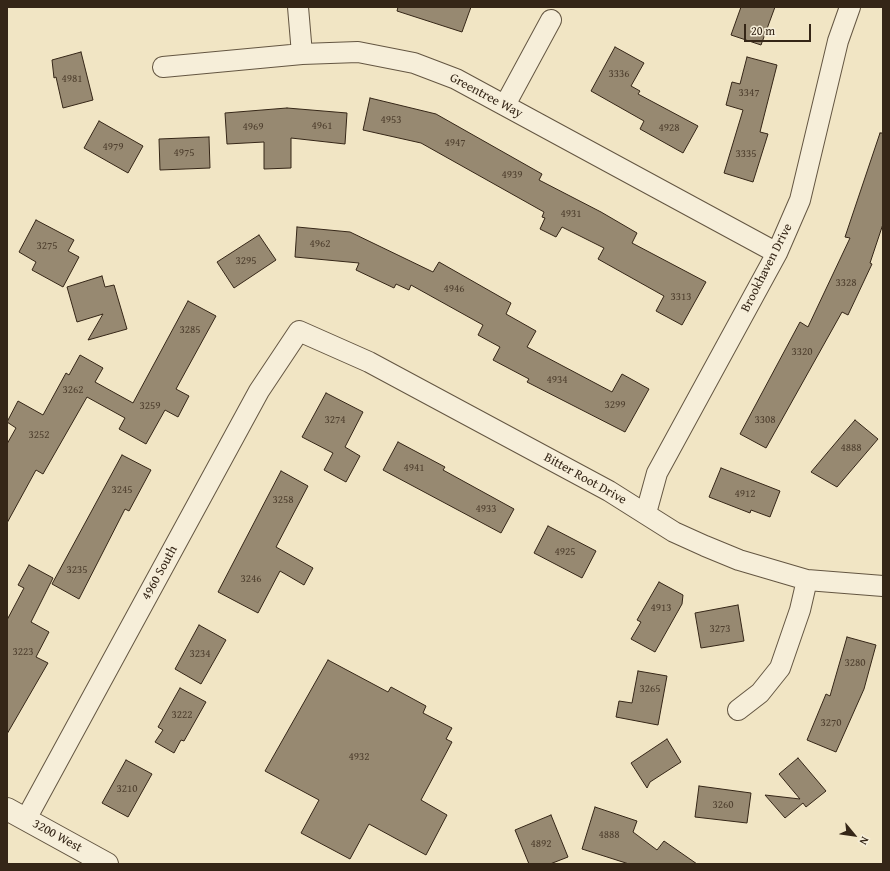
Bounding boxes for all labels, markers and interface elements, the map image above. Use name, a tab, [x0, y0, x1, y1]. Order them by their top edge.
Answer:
scale bar	[746, 16, 813, 42]
text: 20 m	[751, 22, 775, 39]
house number: 3336	[608, 67, 630, 81]
street label: Greentree Way	[447, 70, 525, 122]
house number: 4981	[61, 72, 83, 86]
house number: 3347	[738, 86, 760, 100]
house number: 4953	[380, 113, 402, 127]
house number: 4961	[311, 119, 333, 133]
house number: 4969	[242, 120, 264, 134]
house number: 4928	[658, 121, 680, 135]
house number: 4947	[444, 136, 466, 150]
house number: 4979	[102, 140, 124, 154]
house number: 4975	[173, 146, 195, 160]
house number: 3335	[735, 147, 757, 161]
house number: 4939	[501, 168, 523, 182]
house number: 4931	[560, 207, 582, 221]
street label: Brookhaven Drive	[738, 221, 796, 315]
house number: 4962	[309, 237, 331, 251]
house number: 3275	[36, 239, 58, 253]
house number: 3295	[235, 254, 257, 268]
house number: 3328	[835, 276, 857, 290]
house number: 4946	[443, 282, 465, 296]
house number: 3313	[670, 290, 692, 304]
house number: 3285	[179, 323, 201, 337]
house number: 3320	[791, 345, 813, 359]
house number: 4934	[546, 373, 568, 387]
house number: 3262	[62, 383, 84, 397]
house number: 3299	[604, 398, 626, 412]
house number: 3259	[139, 399, 161, 413]
house number: 3274	[324, 413, 346, 427]
house number: 3308	[754, 413, 776, 427]
house number: 3252	[28, 428, 50, 442]
house number: 4888	[840, 441, 862, 455]
street label: Bitter Root Drive	[541, 450, 629, 508]
house number: 4941	[403, 461, 425, 475]
house number: 3245	[111, 483, 133, 497]
house number: 4912	[734, 487, 756, 501]
house number: 3258	[272, 493, 294, 507]
house number: 4933	[475, 502, 497, 516]
street label: 4960 South	[139, 543, 181, 603]
house number: 4925	[554, 545, 576, 559]
house number: 3235	[66, 563, 88, 577]
house number: 3246	[240, 572, 262, 586]
house number: 4913	[650, 601, 672, 615]
house number: 3273	[709, 622, 731, 636]
house number: 3223	[12, 645, 34, 659]
house number: 3234	[189, 647, 211, 661]
house number: 3280	[844, 656, 866, 670]
house number: 3265	[639, 682, 661, 696]
house number: 3222	[171, 708, 193, 722]
house number: 3270	[820, 716, 842, 730]
house number: 4932	[348, 750, 370, 764]
house number: 3210	[116, 782, 138, 796]
house number: 3260	[712, 798, 734, 812]
north arrow	[834, 815, 874, 855]
street label: 3200 West	[29, 816, 85, 856]
house number: 4888	[598, 828, 620, 842]
text: N	[856, 834, 873, 848]
house number: 4892	[530, 837, 552, 851]

